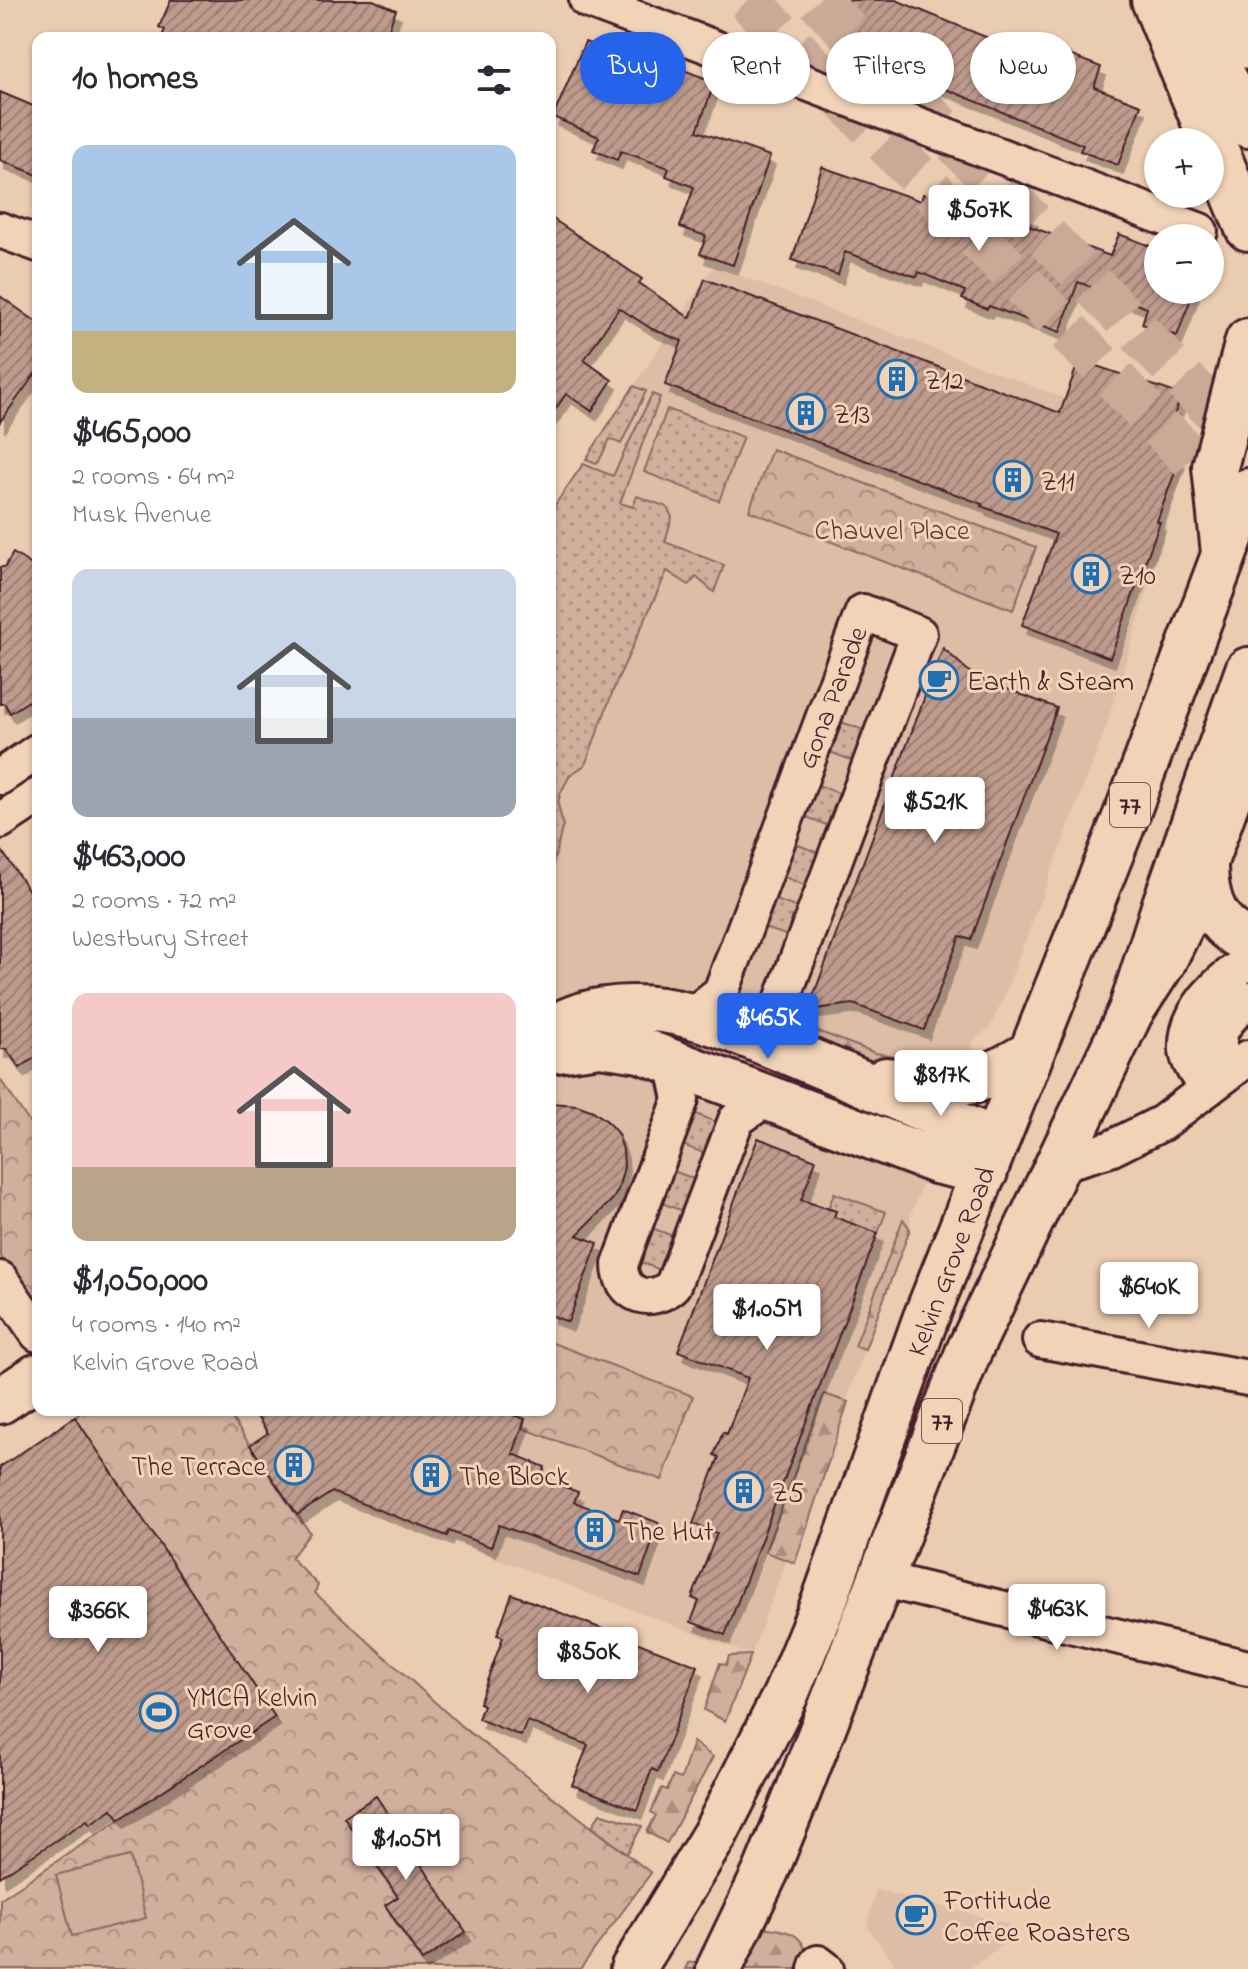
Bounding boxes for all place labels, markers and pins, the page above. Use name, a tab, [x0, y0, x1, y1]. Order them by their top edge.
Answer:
pin: $507K	[923, 185, 1035, 253]
building icon: Z12	[876, 358, 918, 400]
place label: Z12	[925, 362, 964, 403]
building icon: Z13	[785, 392, 827, 434]
place label: Z13	[834, 396, 870, 437]
building icon: Z11	[992, 459, 1034, 501]
place label: Z11	[1041, 463, 1075, 504]
building icon: Z10	[1070, 553, 1112, 595]
place label: Z10	[1119, 557, 1156, 598]
cafe icon: Earth & Steam	[918, 659, 960, 701]
place label: Earth & Steam	[967, 663, 1134, 704]
pin: $521K	[879, 777, 991, 845]
pin: $465K	[712, 993, 824, 1061]
pin: $817K	[885, 1050, 997, 1118]
pin: $640K	[1093, 1262, 1205, 1330]
pin: $1.05M	[702, 1284, 832, 1352]
building icon: The Terrace	[273, 1444, 315, 1486]
place label: The Terrace	[131, 1448, 266, 1489]
building icon: The Block	[410, 1454, 452, 1496]
place label: The Block	[459, 1458, 570, 1499]
building icon: Z5	[723, 1470, 765, 1512]
place label: Z5	[772, 1474, 804, 1515]
building icon: The Hut	[574, 1509, 616, 1551]
place label: The Hut	[623, 1513, 714, 1554]
pin: $463K	[1001, 1584, 1113, 1652]
pin: $366K	[42, 1586, 154, 1654]
pin: $850K	[532, 1627, 644, 1695]
place label: YMCA Kelvin Grove	[187, 1679, 317, 1752]
sports icon: YMCA Kelvin Grove	[138, 1691, 180, 1733]
pin: $1.05M	[341, 1814, 471, 1882]
place label: Fortitude Coffee Roasters	[943, 1882, 1130, 1955]
cafe icon: Fortitude Coffee Roasters	[895, 1894, 937, 1936]

